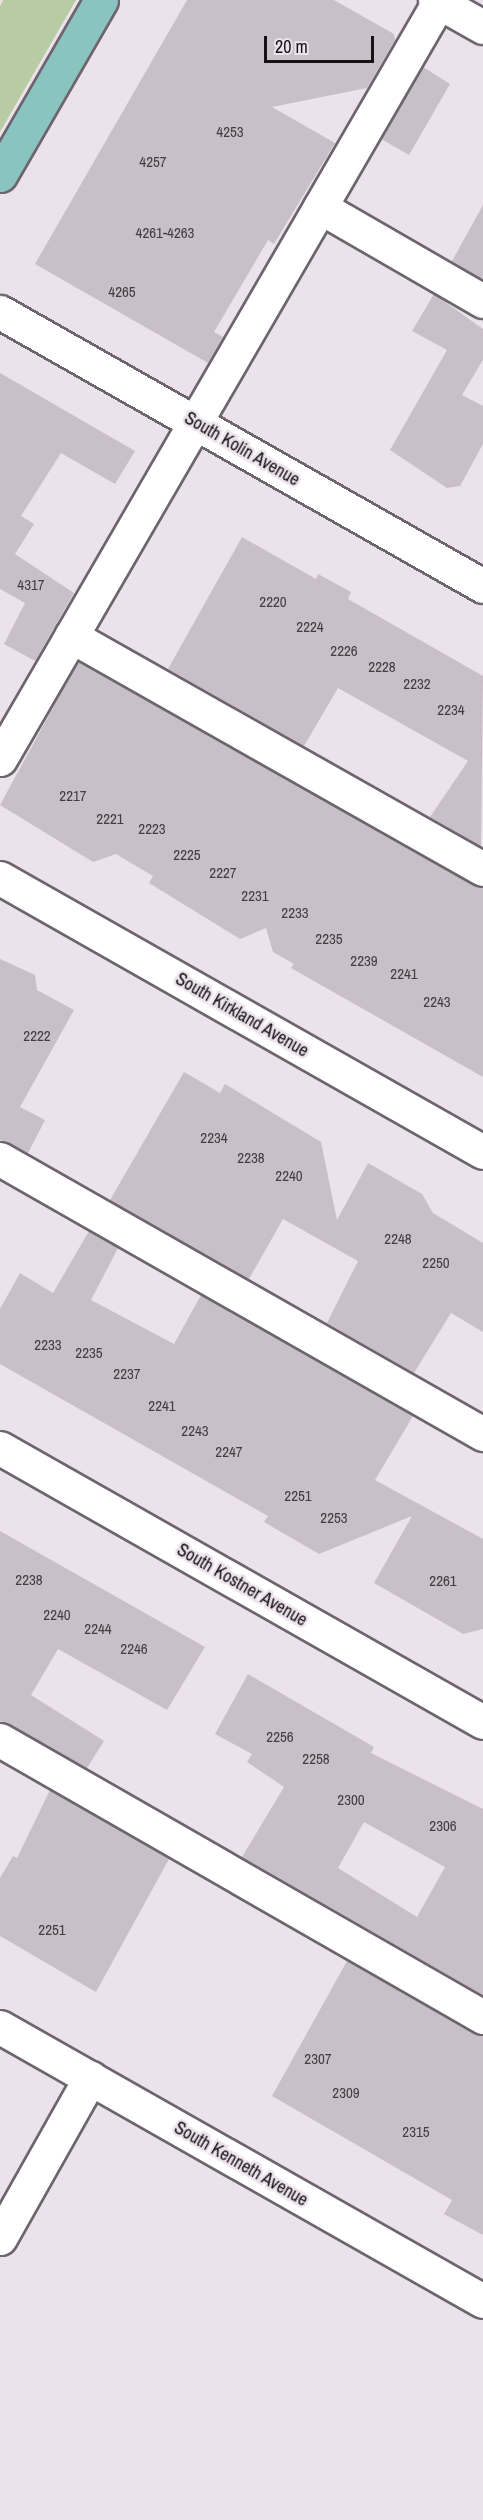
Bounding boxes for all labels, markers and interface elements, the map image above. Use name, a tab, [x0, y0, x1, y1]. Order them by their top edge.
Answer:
scale bar	[267, 24, 376, 62]
text: 20 m	[275, 34, 308, 59]
house number: 4253	[216, 123, 244, 141]
house number: 4257	[139, 153, 167, 171]
house number: 4261-4263	[136, 224, 194, 242]
house number: 4265	[108, 283, 136, 301]
street label: South Kolin Avenue	[180, 407, 304, 491]
house number: 4317	[17, 576, 45, 594]
house number: 2220	[259, 593, 287, 611]
house number: 2224	[296, 618, 324, 636]
house number: 2226	[330, 642, 358, 660]
house number: 2228	[368, 658, 396, 676]
house number: 2232	[403, 675, 431, 693]
house number: 2234	[437, 701, 465, 719]
house number: 2217	[59, 787, 87, 805]
house number: 2221	[96, 810, 124, 828]
house number: 2223	[138, 820, 166, 838]
house number: 2225	[173, 846, 201, 864]
house number: 2227	[209, 864, 237, 882]
house number: 2231	[241, 887, 269, 905]
house number: 2233	[281, 904, 309, 922]
house number: 2235	[315, 930, 343, 948]
house number: 2239	[350, 952, 378, 970]
house number: 2241	[390, 965, 418, 983]
street label: South Kirkland Avenue	[171, 968, 313, 1062]
house number: 2243	[423, 993, 451, 1011]
house number: 2222	[23, 1027, 51, 1045]
house number: 2234	[200, 1129, 228, 1147]
house number: 2238	[237, 1149, 265, 1167]
house number: 2240	[275, 1167, 303, 1185]
house number: 2248	[384, 1230, 412, 1248]
house number: 2250	[422, 1254, 450, 1272]
house number: 2233	[34, 1336, 62, 1354]
house number: 2235	[75, 1344, 103, 1362]
house number: 2237	[113, 1365, 141, 1383]
house number: 2241	[148, 1397, 176, 1415]
house number: 2243	[181, 1422, 209, 1440]
house number: 2247	[215, 1443, 243, 1461]
house number: 2251	[284, 1487, 312, 1505]
house number: 2253	[320, 1509, 348, 1527]
street label: South Kostner Avenue	[173, 1539, 311, 1631]
house number: 2238	[15, 1571, 43, 1589]
house number: 2261	[429, 1572, 457, 1590]
house number: 2240	[43, 1606, 71, 1624]
house number: 2244	[84, 1620, 112, 1638]
house number: 2246	[120, 1640, 148, 1658]
house number: 2256	[266, 1728, 294, 1746]
house number: 2258	[302, 1750, 330, 1768]
house number: 2300	[337, 1791, 365, 1809]
house number: 2306	[429, 1817, 457, 1835]
house number: 2251	[38, 1921, 66, 1939]
house number: 2307	[304, 2050, 332, 2068]
house number: 2309	[332, 2084, 360, 2102]
street label: South Kenneth Avenue	[170, 2117, 312, 2211]
house number: 2315	[402, 2123, 430, 2141]

